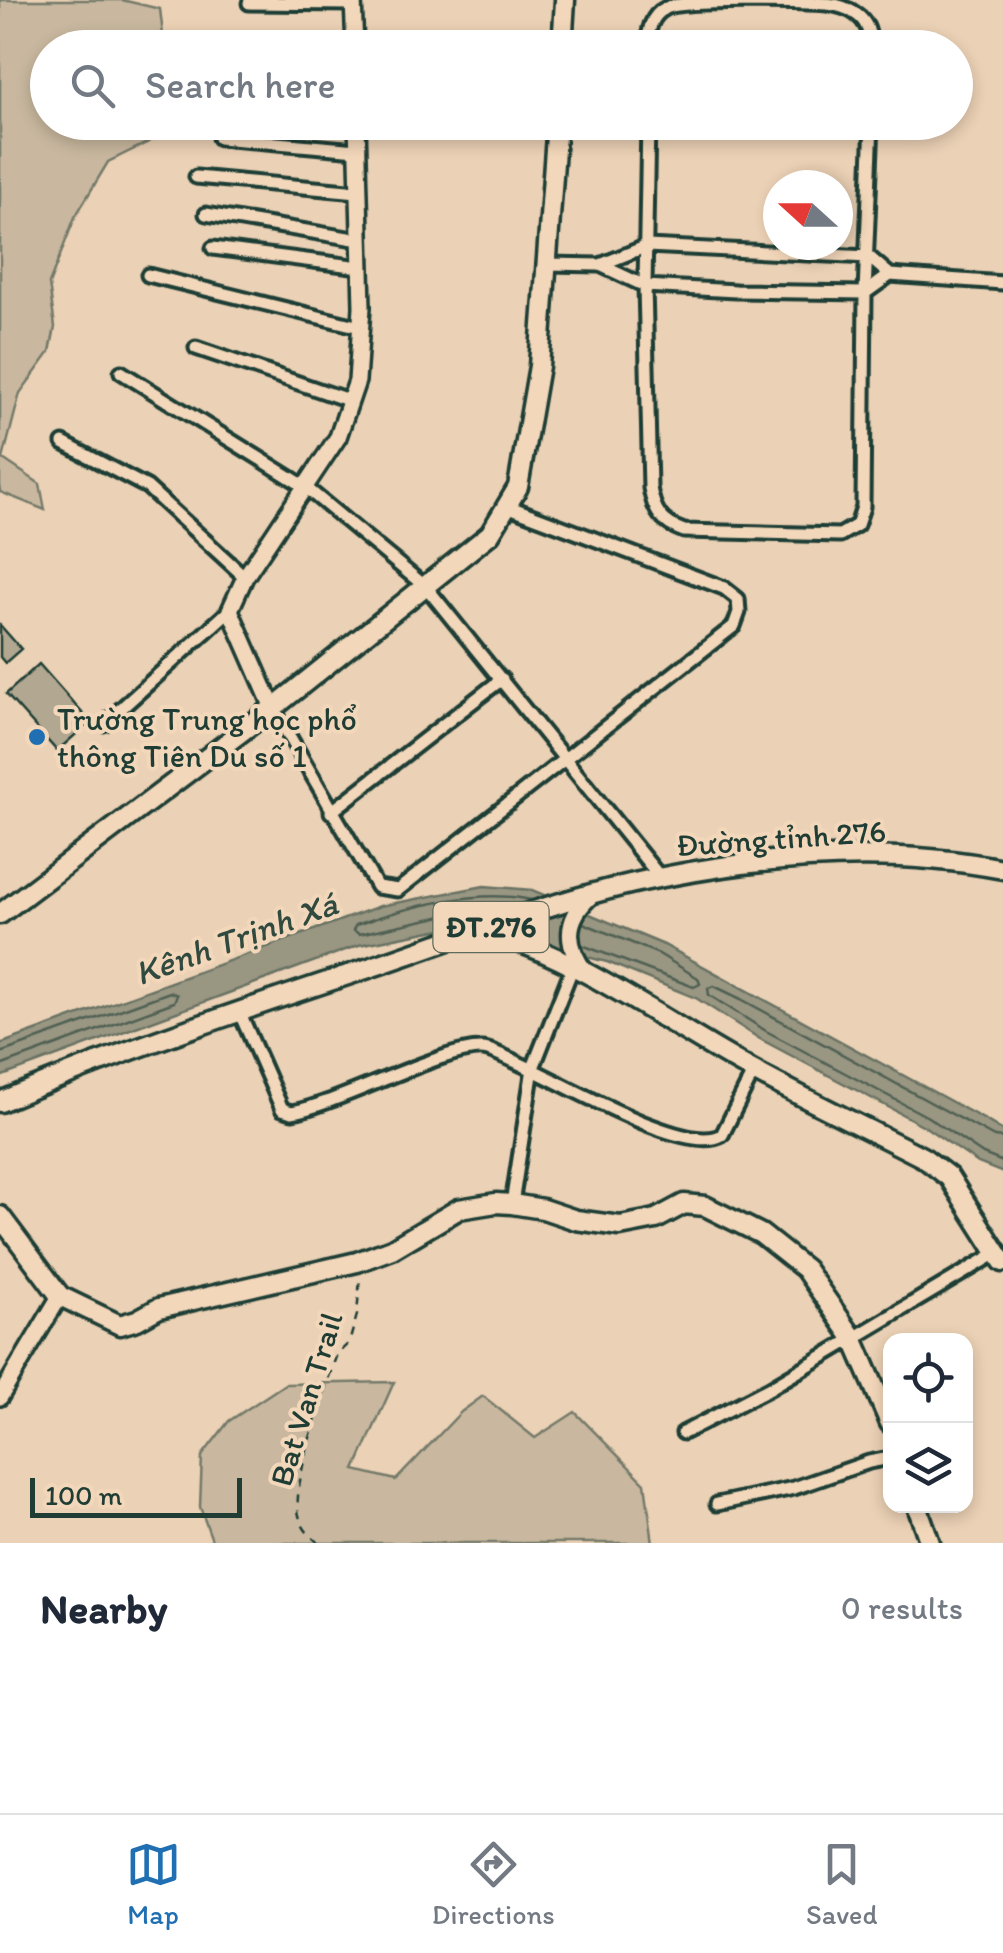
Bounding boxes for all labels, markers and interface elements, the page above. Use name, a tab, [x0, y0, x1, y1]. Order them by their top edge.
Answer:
search box	[30, 30, 973, 140]
icon: search	[65, 58, 120, 113]
text: Search here	[145, 62, 336, 108]
north arrow	[763, 170, 853, 260]
place label: Trường Trung học phổ thông Tiên Du số 1	[57, 700, 357, 775]
marker: Trường Trung học phổ thông Tiên Du số 1	[26, 726, 48, 748]
street label: Đường tỉnh 276	[675, 812, 887, 864]
water label: Kênh Trịnh Xá	[129, 882, 344, 994]
road number: ĐT.276	[434, 902, 548, 952]
street label: Bat Van Trail	[262, 1307, 350, 1491]
map controls	[883, 1333, 973, 1513]
button: locate	[883, 1333, 973, 1423]
button: layers	[883, 1423, 973, 1513]
scale bar	[30, 1473, 242, 1518]
text: 100 m	[45, 1478, 122, 1512]
text: Nearby	[40, 1583, 167, 1634]
text: 0 results	[841, 1589, 963, 1627]
tab: Map	[126, 1837, 181, 1931]
tab: Directions	[432, 1837, 555, 1931]
tab: Saved	[806, 1837, 877, 1931]

